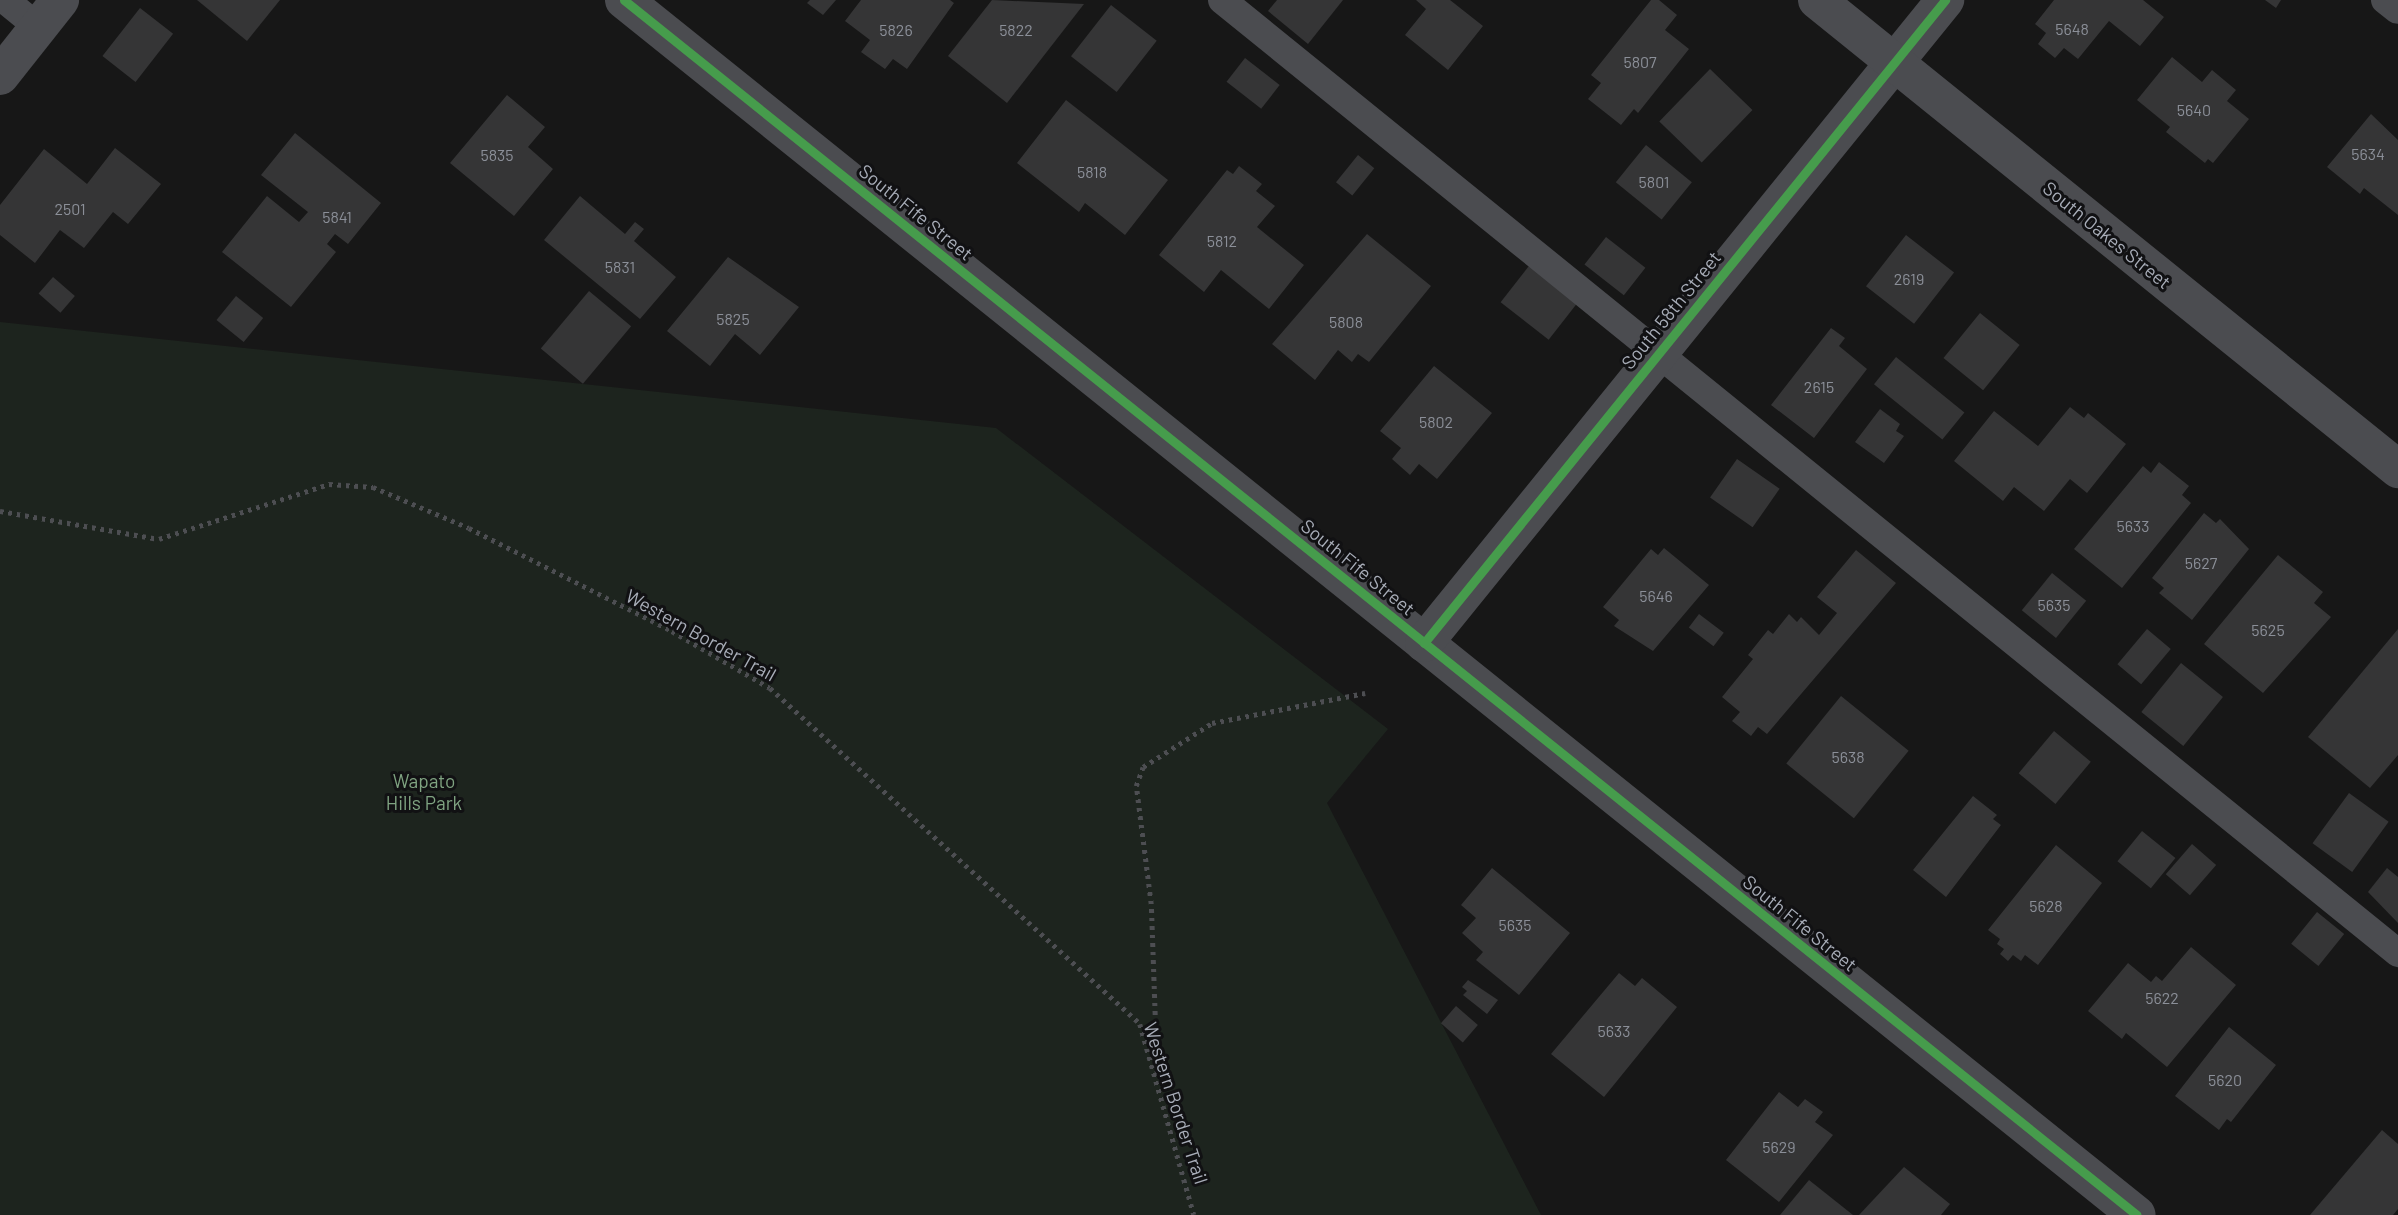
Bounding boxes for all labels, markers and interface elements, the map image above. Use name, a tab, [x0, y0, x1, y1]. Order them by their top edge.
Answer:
house number: 5648	[2055, 19, 2089, 39]
house number: 5826	[879, 20, 913, 40]
house number: 5822	[999, 20, 1033, 40]
house number: 5807	[1623, 52, 1657, 72]
house number: 5640	[2177, 100, 2211, 120]
house number: 5634	[2351, 144, 2385, 164]
house number: 5835	[480, 145, 514, 165]
street label: South Fife Street	[854, 159, 978, 265]
house number: 5818	[1077, 162, 1107, 182]
house number: 5801	[1639, 172, 1669, 192]
street label: South Oakes Street	[2038, 176, 2176, 294]
house number: 2501	[55, 199, 85, 219]
house number: 5841	[322, 207, 352, 227]
house number: 5812	[1207, 231, 1237, 251]
street label: South 58th Street	[1616, 246, 1726, 374]
house number: 5831	[605, 257, 635, 277]
house number: 2619	[1894, 269, 1924, 289]
house number: 5825	[716, 309, 750, 329]
house number: 5808	[1329, 312, 1363, 332]
house number: 2615	[1804, 377, 1834, 397]
house number: 5802	[1419, 412, 1453, 432]
street label: South Fife Street	[1296, 514, 1420, 620]
house number: 5633	[2117, 516, 2149, 536]
house number: 5627	[2185, 553, 2217, 573]
street label: Western Border Trail	[622, 584, 780, 686]
house number: 5646	[1639, 586, 1673, 606]
house number: 5635	[2038, 595, 2070, 615]
house number: 5625	[2251, 620, 2285, 640]
house number: 5638	[1831, 747, 1865, 767]
park label: Wapato Hills Park	[386, 770, 462, 814]
street label: South Fife Street	[1738, 870, 1862, 976]
house number: 5628	[2029, 896, 2063, 916]
house number: 5635	[1499, 915, 1531, 935]
house number: 5622	[2145, 988, 2179, 1008]
street label: Western Border Trail	[1139, 1019, 1213, 1187]
house number: 5633	[1598, 1021, 1630, 1041]
house number: 5620	[2208, 1070, 2242, 1090]
house number: 5629	[1762, 1137, 1796, 1157]

